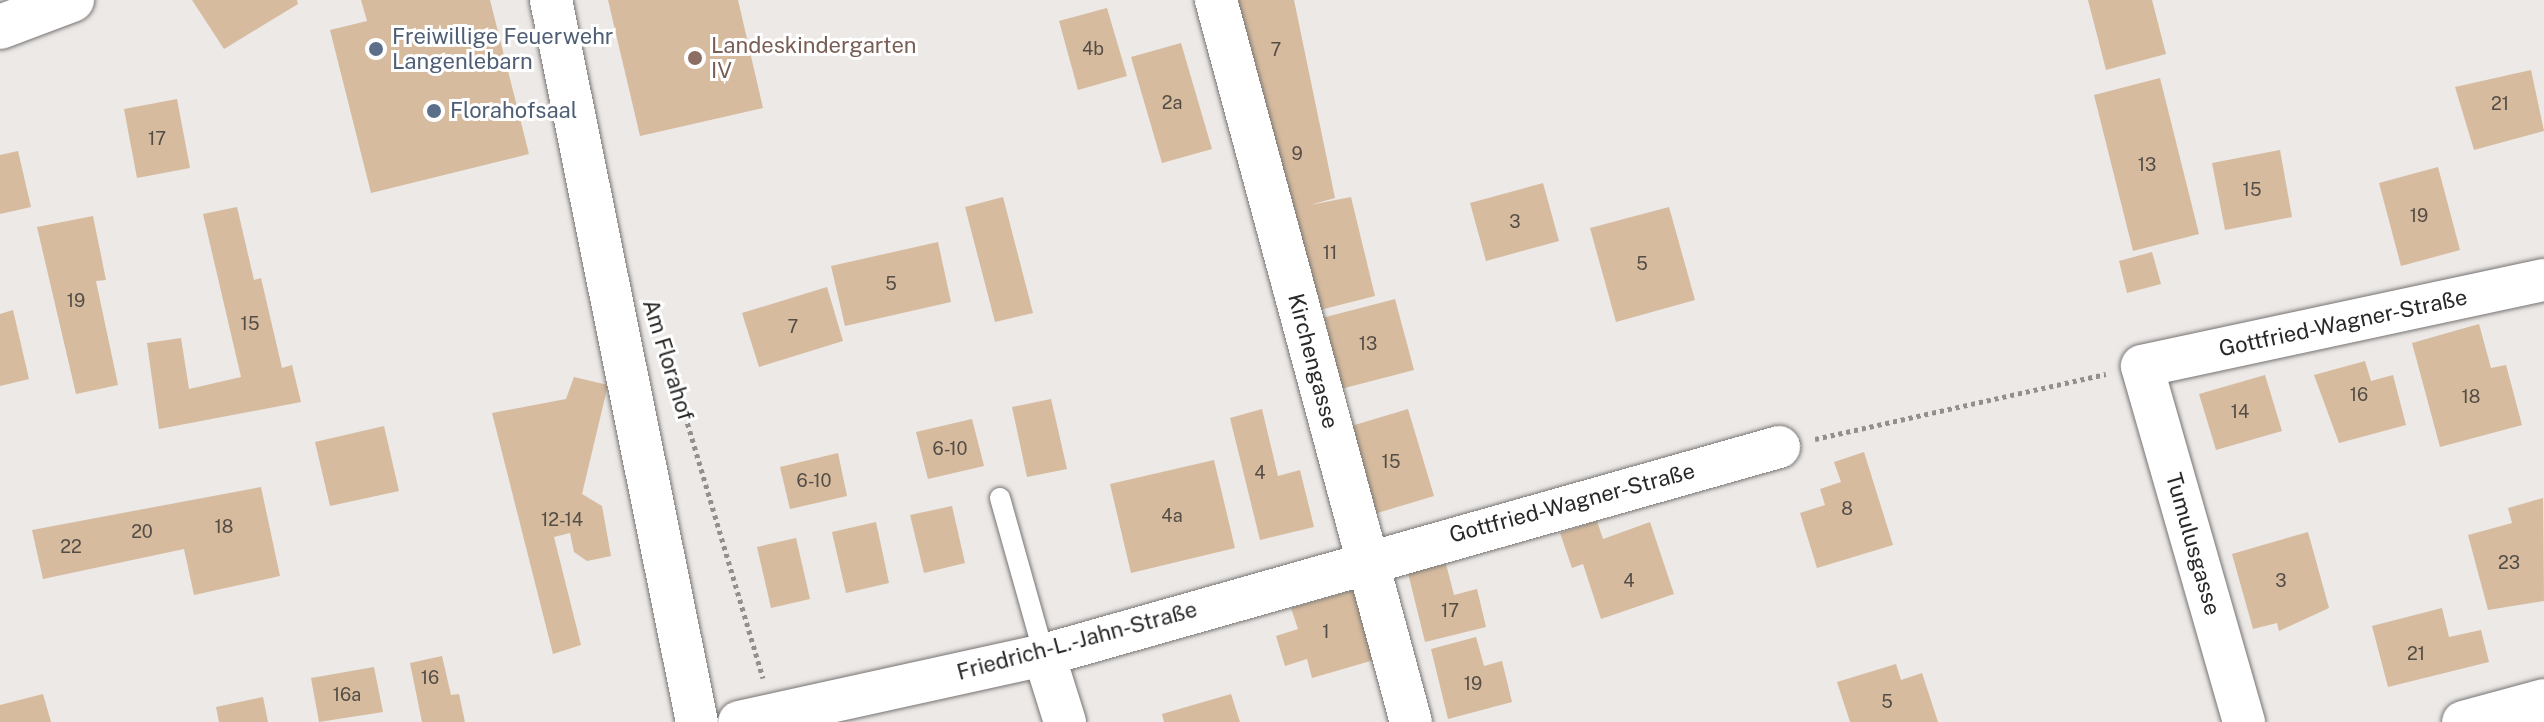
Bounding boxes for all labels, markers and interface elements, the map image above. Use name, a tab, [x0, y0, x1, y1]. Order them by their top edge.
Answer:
place label: Freiwillige Feuerwehr Langenlebarn	[392, 23, 614, 74]
place label: Landeskindergarten IV	[711, 32, 917, 84]
house number: 4b	[1082, 38, 1104, 60]
house number: 7	[1271, 39, 1281, 61]
marker: Freiwillige Feuerwehr Langenlebarn	[367, 40, 385, 58]
marker: Landeskindergarten IV	[686, 49, 704, 67]
house number: 2a	[1162, 92, 1182, 114]
house number: 21	[2491, 93, 2509, 115]
place label: Florahofsaal	[450, 98, 577, 124]
marker: Florahofsaal	[425, 102, 443, 120]
house number: 17	[148, 128, 166, 150]
house number: 9	[1291, 143, 1303, 165]
house number: 13	[2138, 154, 2156, 176]
house number: 15	[2243, 179, 2261, 201]
house number: 19	[2410, 205, 2428, 227]
house number: 3	[1509, 211, 1521, 233]
house number: 11	[1323, 242, 1337, 264]
house number: 5	[1636, 253, 1648, 275]
house number: 5	[885, 273, 897, 295]
street label: Gottfried-Wagner-Straße	[2216, 284, 2470, 362]
house number: 19	[67, 290, 85, 312]
street label: Kirchengasse	[1282, 291, 1344, 431]
street label: Am Florahof	[637, 296, 699, 424]
house number: 15	[241, 313, 259, 335]
house number: 7	[788, 316, 798, 338]
house number: 13	[1359, 333, 1377, 355]
house number: 16	[2350, 384, 2368, 406]
house number: 18	[2462, 386, 2480, 408]
house number: 14	[2231, 401, 2249, 423]
house number: 6-10	[933, 438, 967, 460]
house number: 15	[1382, 451, 1400, 473]
street label: Gottfried-Wagner-Straße	[1446, 457, 1698, 549]
house number: 4	[1254, 462, 1266, 484]
house number: 6-10	[797, 470, 831, 492]
street label: Tumulusgasse	[2160, 470, 2226, 618]
house number: 8	[1841, 498, 1853, 520]
house number: 4a	[1161, 505, 1183, 527]
house number: 12-14	[541, 509, 583, 531]
house number: 18	[215, 516, 233, 538]
house number: 20	[131, 521, 153, 543]
house number: 22	[60, 536, 82, 558]
house number: 23	[2498, 552, 2520, 574]
house number: 4	[1623, 570, 1635, 592]
house number: 3	[2275, 570, 2287, 592]
street label: Friedrich-L.-Jahn-Straße	[954, 596, 1200, 686]
house number: 17	[1441, 600, 1459, 622]
house number: 1	[1322, 621, 1330, 643]
house number: 21	[2407, 643, 2425, 665]
house number: 16	[421, 667, 439, 689]
house number: 19	[1464, 673, 1482, 695]
house number: 16a	[333, 684, 361, 706]
house number: 5	[1881, 691, 1893, 713]

